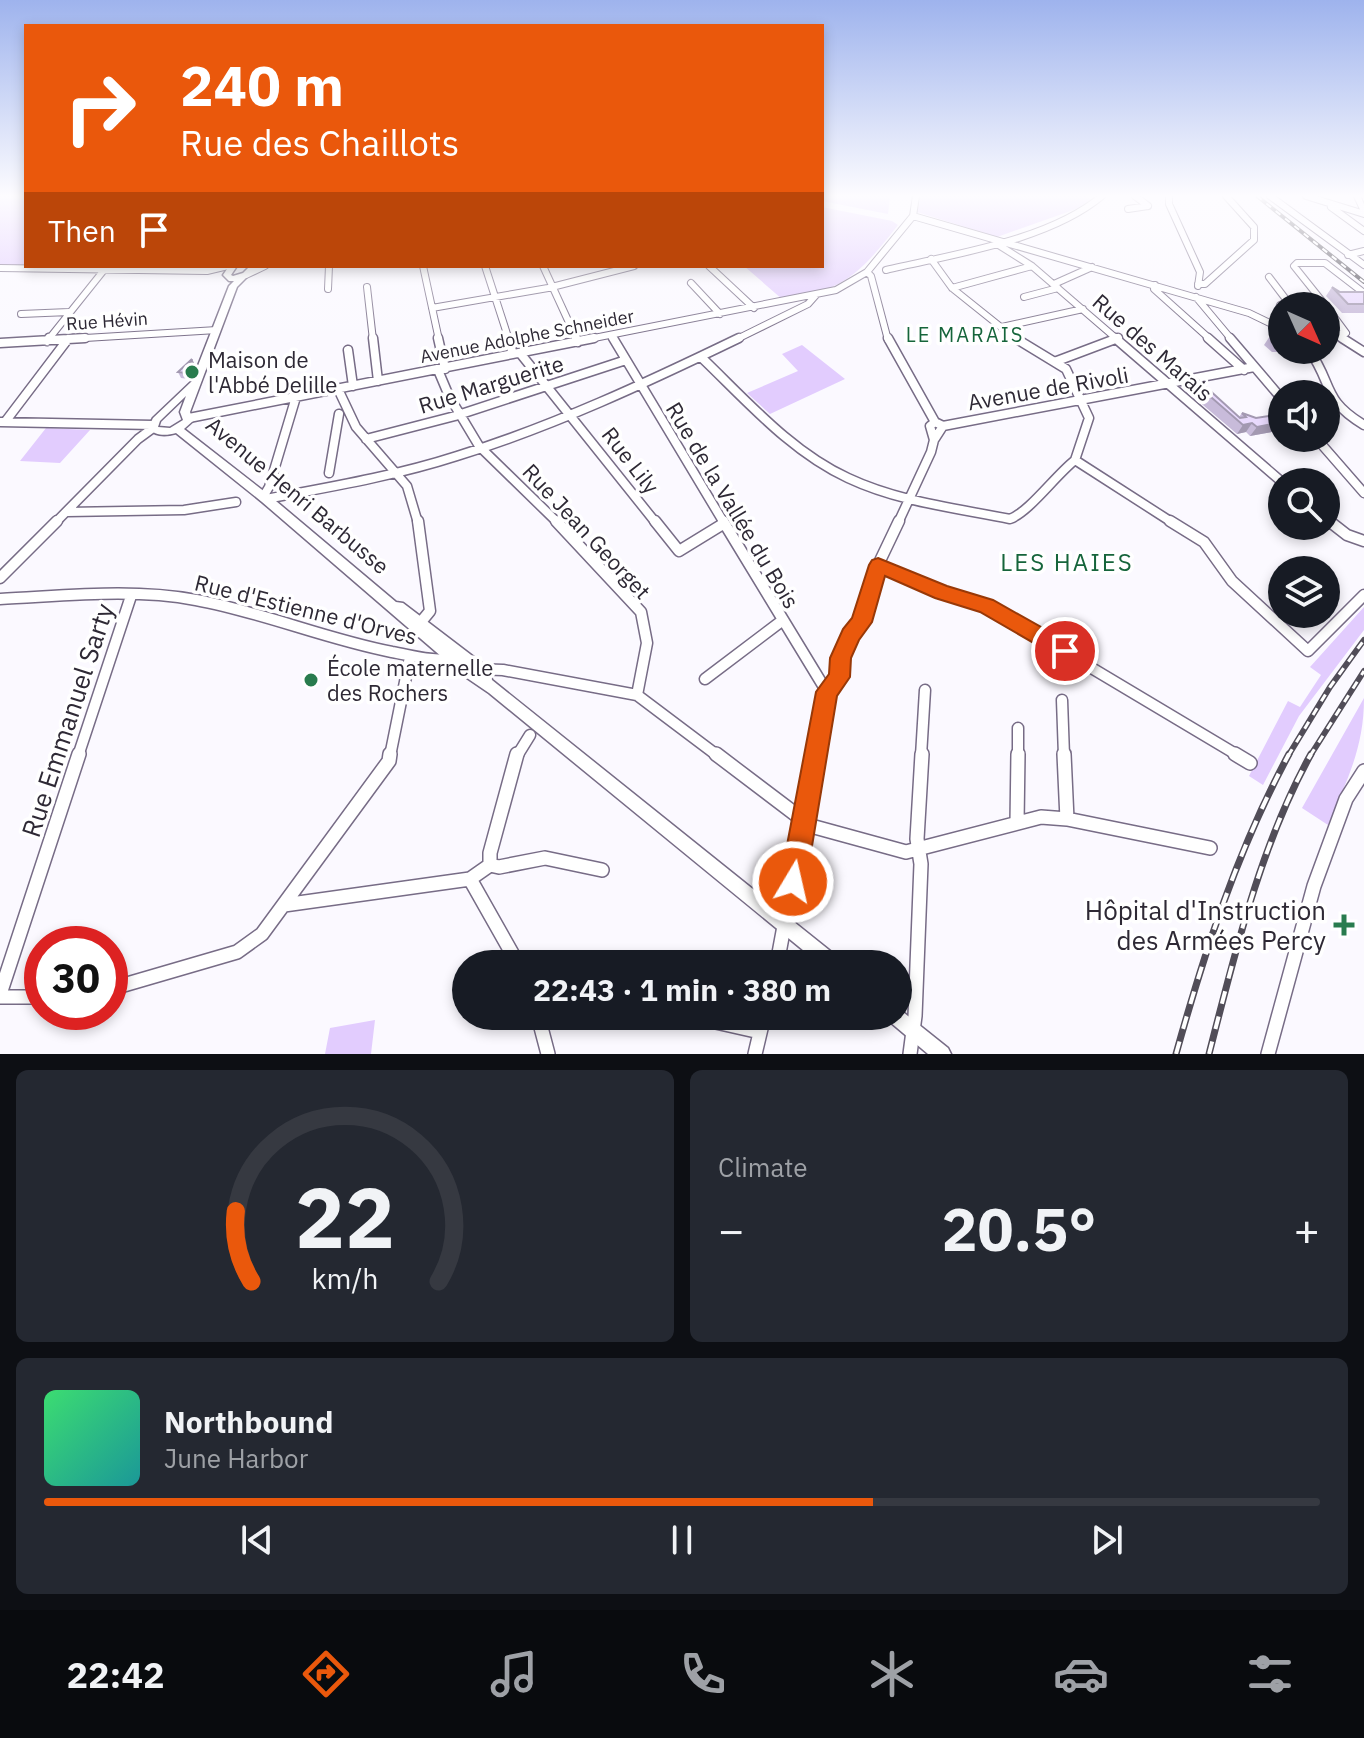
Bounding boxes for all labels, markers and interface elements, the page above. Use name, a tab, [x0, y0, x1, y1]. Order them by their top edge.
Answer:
text: 240 m	[180, 49, 344, 121]
icon: right	[48, 56, 152, 160]
text: Rue des Chaillots	[180, 119, 459, 166]
icon: arrive	[132, 208, 176, 252]
text: Then	[48, 211, 116, 250]
street label: Rue des Marais	[1087, 287, 1219, 407]
north arrow	[1268, 292, 1340, 364]
map controls	[1268, 292, 1340, 628]
street label: Avenue Adolphe Schneider	[418, 304, 636, 368]
street label: Rue Hévin	[65, 307, 149, 335]
district label: LE MARAIS	[906, 321, 1024, 348]
place label: Maison de l'Abbé Delille	[208, 345, 337, 399]
street label: Rue Marguerite	[415, 348, 567, 420]
street label: Avenue de Rivoli	[965, 360, 1131, 416]
marker: Maison de l'Abbé Delille	[183, 363, 201, 381]
button: sound	[1268, 380, 1340, 452]
street label: Rue de la Vallée du Bois	[660, 396, 806, 614]
street label: Avenue Henri Barbusse	[200, 410, 396, 580]
street label: Rue Lily	[596, 421, 666, 499]
street label: Rue Jean Georget	[517, 457, 657, 605]
button: search	[1268, 468, 1340, 540]
district label: LES HAIES	[1000, 546, 1134, 578]
button: layers	[1268, 556, 1340, 628]
street label: Rue d'Estienne d'Orves	[192, 567, 420, 651]
street label: Rue Emmanuel Sarty	[13, 599, 121, 841]
pin	[1031, 617, 1099, 685]
icon: arrive	[1043, 629, 1087, 673]
place label: École maternelle des Rochers	[327, 653, 493, 707]
marker: École maternelle des Rochers	[302, 671, 320, 689]
position arrow	[751, 840, 835, 924]
place label: Hôpital d'Instruction des Armées Percy	[1085, 893, 1326, 957]
marker: Hôpital d'Instruction des Armées Percy	[1333, 914, 1355, 936]
speed limit sign: 30	[24, 926, 128, 1030]
text: 22:43 · 1 min · 380 m	[533, 970, 831, 1009]
text: Climate	[718, 1150, 808, 1184]
text: 22	[295, 1163, 395, 1271]
text: 20.5°	[942, 1189, 1096, 1268]
text: −	[718, 1201, 744, 1258]
text: +	[1294, 1201, 1320, 1258]
text: km/h	[311, 1260, 379, 1297]
text: Northbound	[164, 1402, 333, 1441]
text: June Harbor	[164, 1441, 308, 1475]
icon: previous	[235, 1518, 279, 1562]
icon: pause	[660, 1518, 704, 1562]
icon: next	[1085, 1518, 1129, 1562]
icon: directions	[298, 1646, 354, 1702]
icon: music	[486, 1646, 542, 1702]
icon: phone	[675, 1646, 731, 1702]
icon: climate	[864, 1646, 920, 1702]
icon: car	[1053, 1646, 1109, 1702]
icon: filters	[1242, 1646, 1298, 1702]
text: 22:42	[66, 1651, 165, 1698]

